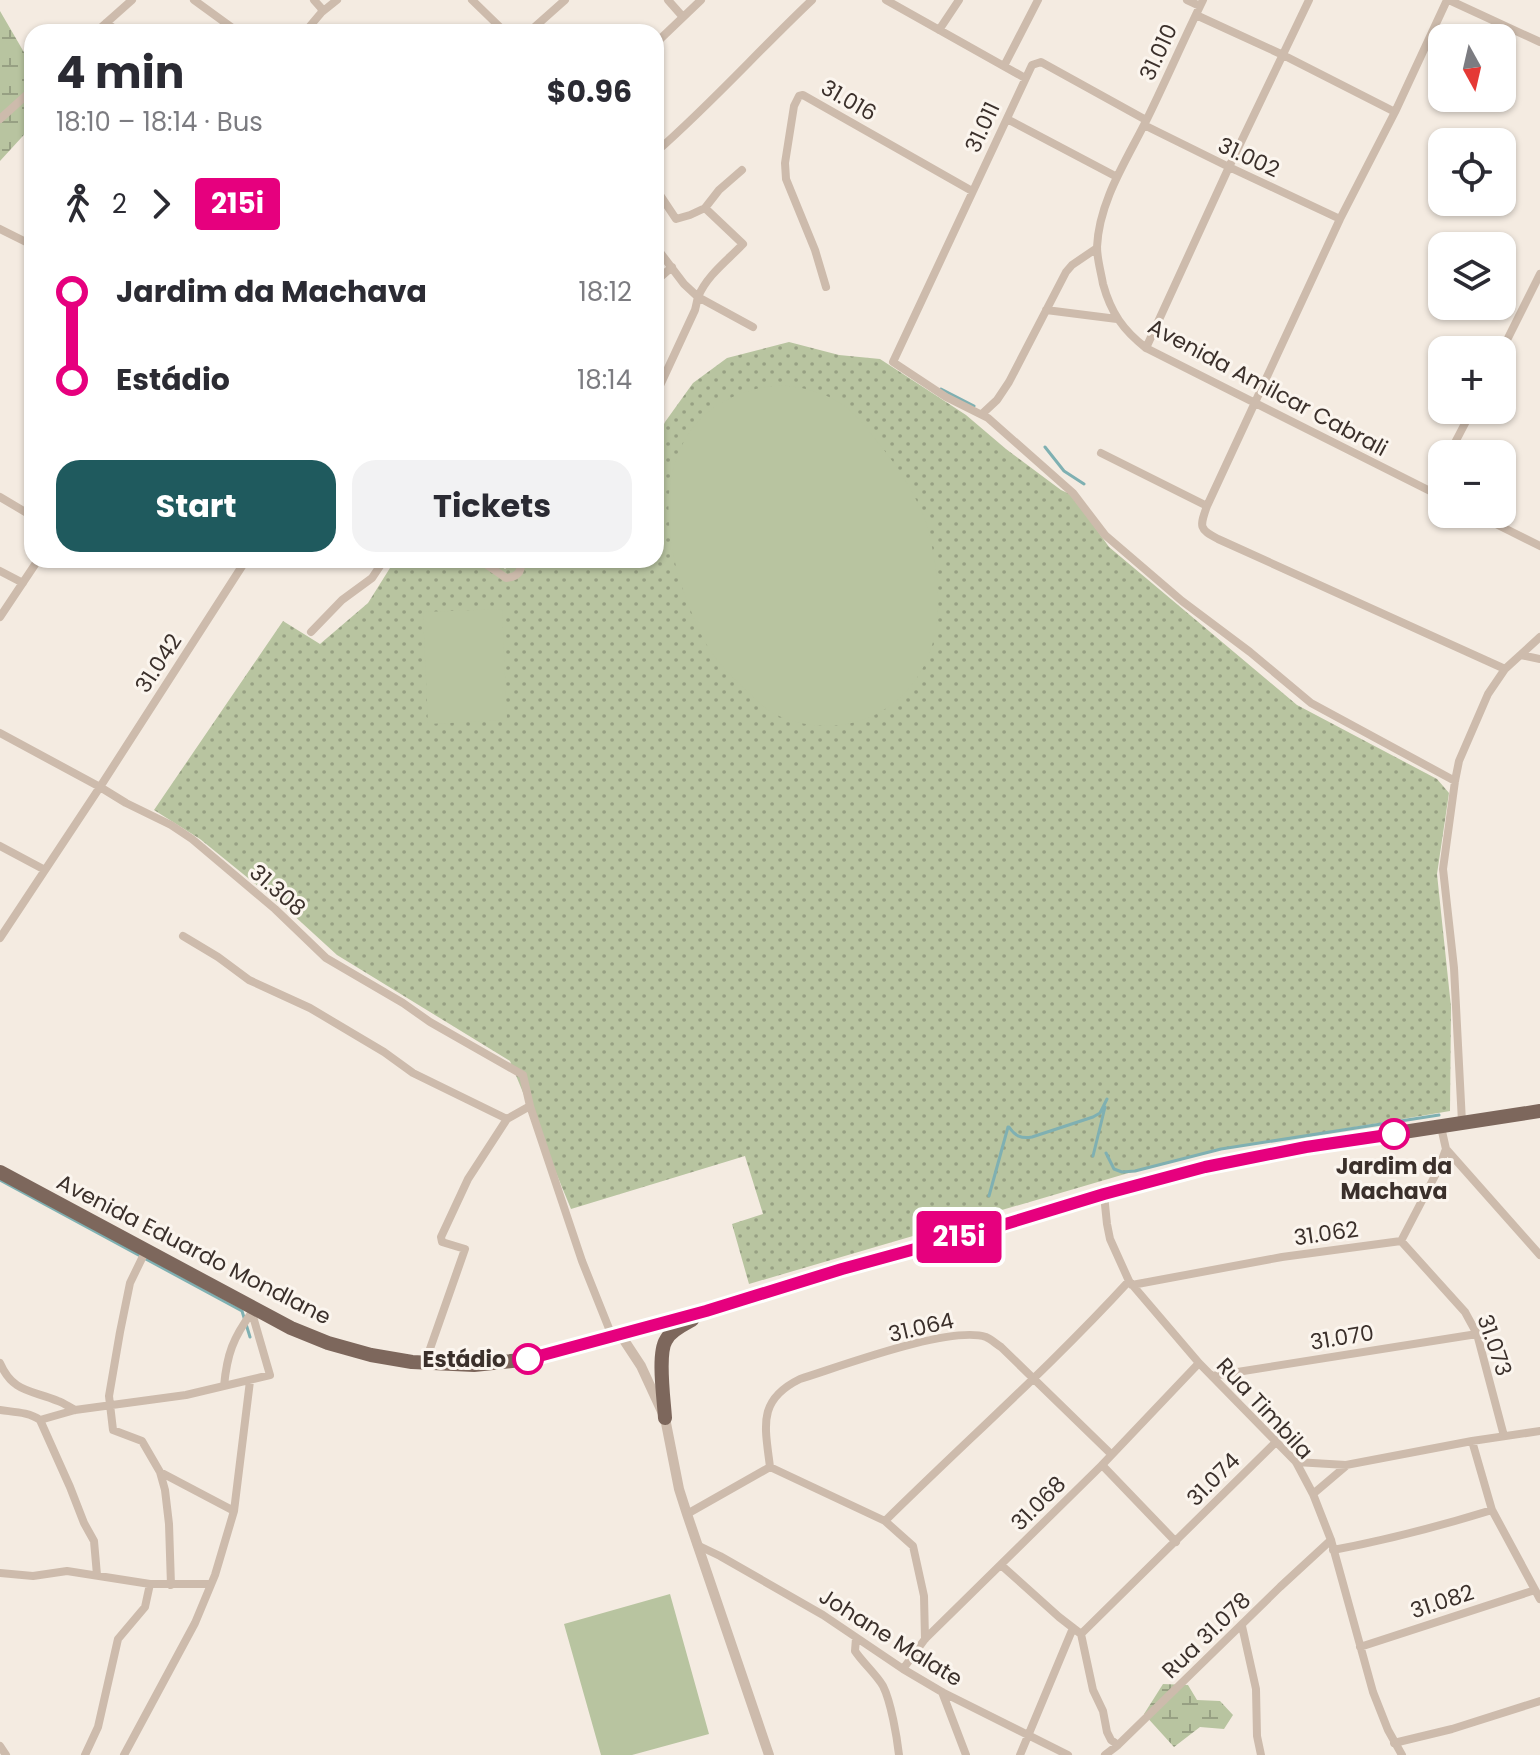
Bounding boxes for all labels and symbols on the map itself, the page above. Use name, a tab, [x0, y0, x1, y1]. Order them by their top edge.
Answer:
street label: 31.010	[1132, 19, 1185, 86]
north arrow	[1428, 24, 1516, 112]
street label: 31.016	[815, 72, 882, 129]
street label: 31.011	[957, 97, 1008, 158]
street label: 31.002	[1213, 130, 1285, 185]
street label: Avenida Amilcar Cabrali	[1143, 311, 1393, 464]
street label: 31.042	[128, 628, 189, 699]
street label: 31.308	[243, 857, 312, 923]
marker: Jardim da Machava	[1379, 1119, 1409, 1149]
place label: Jardim da Machava	[1336, 1151, 1452, 1207]
street label: Avenida Eduardo Mondlane	[51, 1167, 336, 1332]
line badge: 215i	[903, 1211, 1015, 1263]
street label: 31.062	[1292, 1214, 1360, 1253]
street label: 31.064	[885, 1305, 957, 1350]
street label: 31.073	[1470, 1310, 1520, 1380]
street label: 31.070	[1308, 1317, 1376, 1358]
place label: Estádio	[423, 1344, 506, 1375]
marker: Estádio	[513, 1344, 543, 1374]
street label: Rua Timbila	[1209, 1351, 1320, 1466]
street label: 31.074	[1180, 1446, 1247, 1513]
street label: 31.068	[1004, 1469, 1073, 1538]
street label: 31.082	[1406, 1577, 1478, 1626]
street label: Johane Malate	[813, 1581, 969, 1694]
street label: Rua 31.078	[1155, 1585, 1258, 1686]

